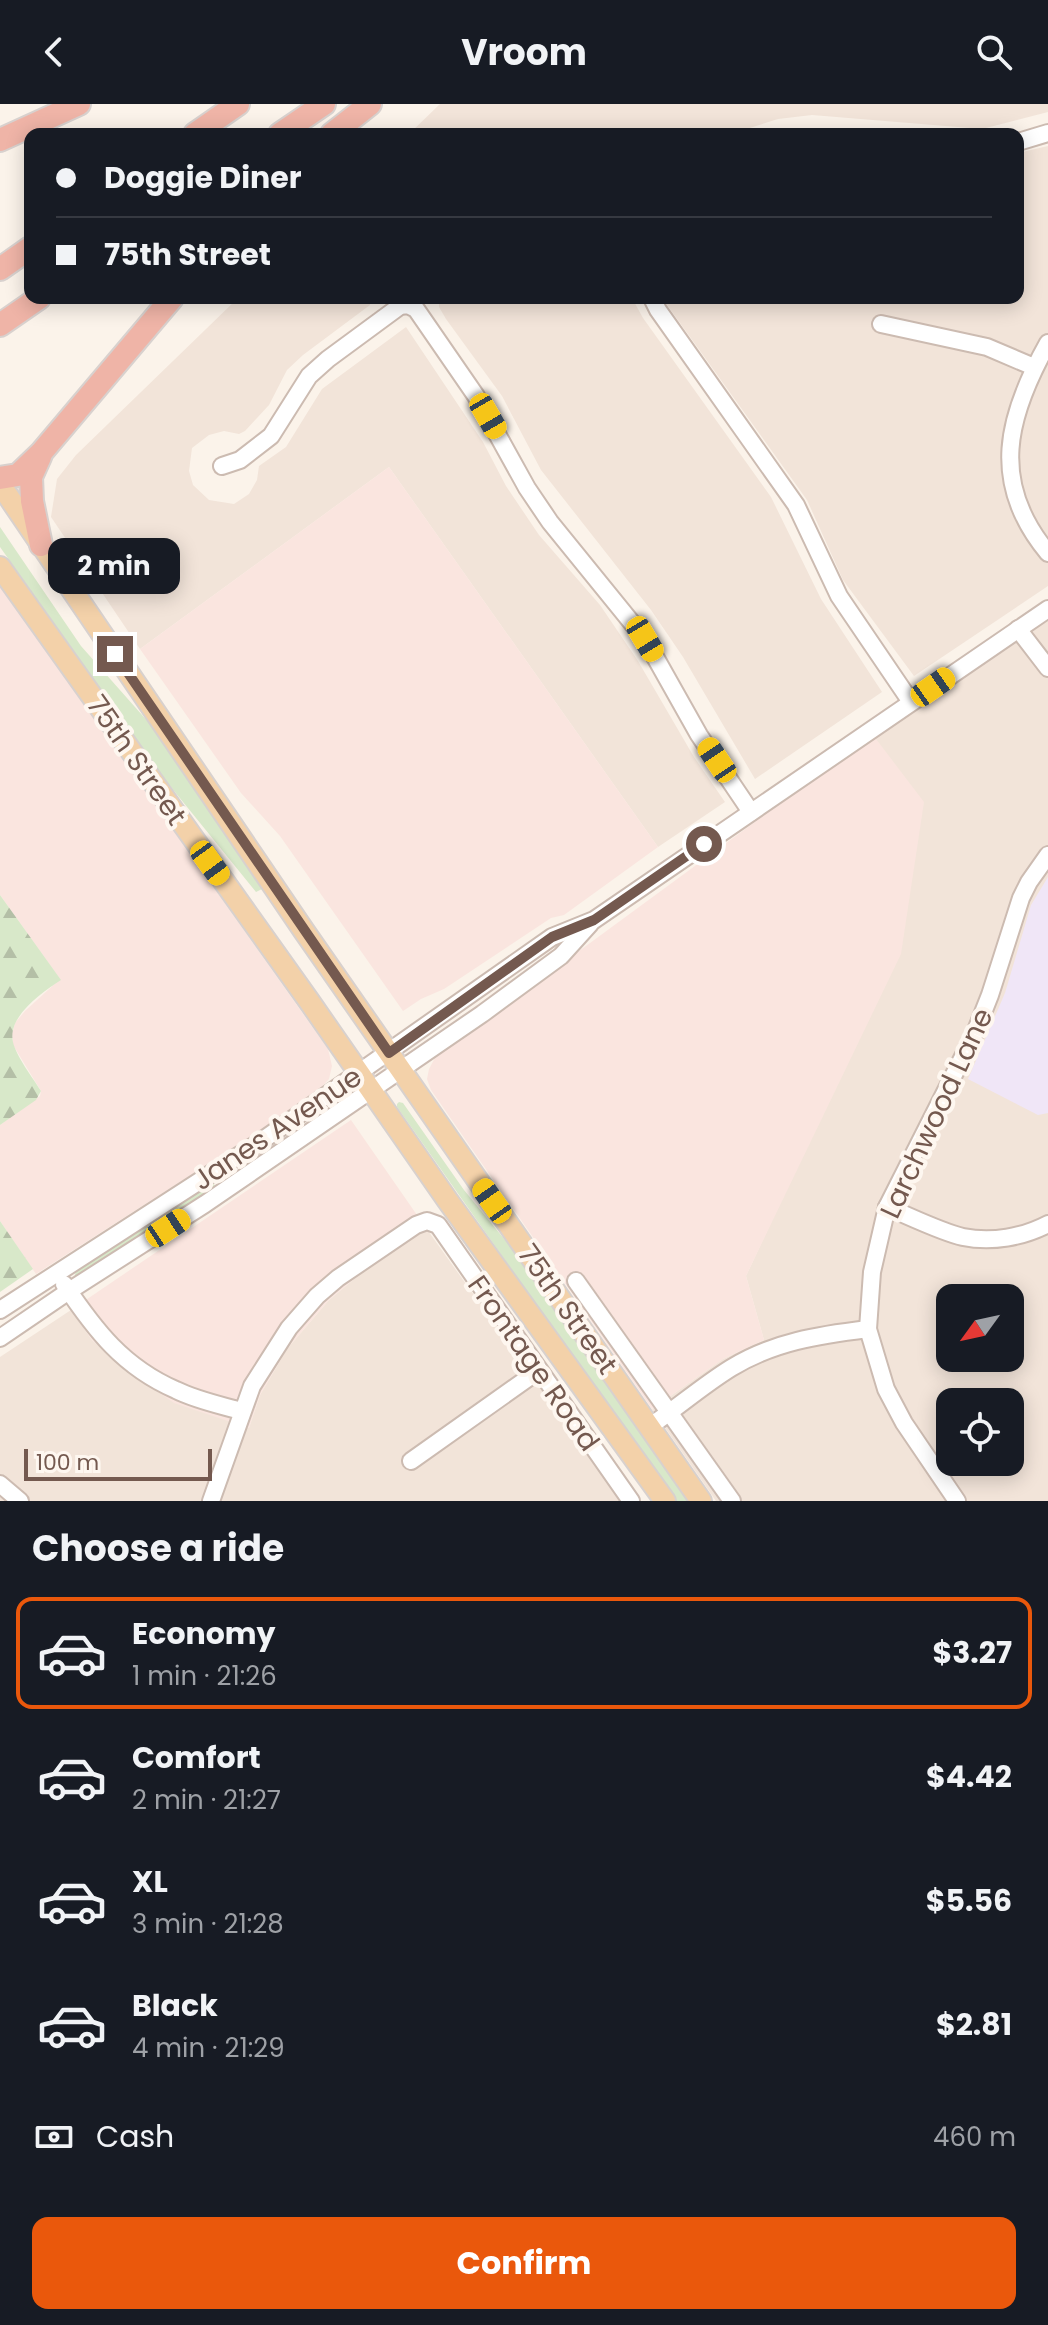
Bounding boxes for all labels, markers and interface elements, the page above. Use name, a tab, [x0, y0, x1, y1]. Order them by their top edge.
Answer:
text: Vroom	[461, 27, 587, 78]
icon: back	[32, 30, 76, 74]
icon: search	[972, 30, 1016, 74]
text: Doggie Diner	[104, 156, 302, 199]
text: 75th Street	[104, 233, 271, 276]
car	[466, 389, 510, 443]
callout: 2 min	[49, 538, 181, 594]
text: 2 min	[77, 548, 151, 584]
car	[622, 612, 668, 666]
route end	[97, 636, 133, 672]
car	[906, 663, 960, 711]
street label: 75th Street	[77, 687, 196, 833]
car	[694, 733, 740, 787]
route start	[686, 826, 722, 862]
car	[186, 837, 234, 889]
street label: Larchwood Lane	[871, 1002, 1002, 1225]
street label: Janes Avenue	[185, 1057, 370, 1199]
car	[468, 1174, 516, 1228]
car	[141, 1205, 195, 1251]
street label: 75th Street	[508, 1236, 627, 1382]
street label: Frontage Road	[459, 1268, 609, 1459]
north arrow	[936, 1284, 1024, 1372]
map controls	[936, 1284, 1024, 1476]
button: locate	[936, 1388, 1024, 1476]
scale bar	[24, 1445, 212, 1481]
text: 100 m	[36, 1447, 99, 1478]
text: Choose a ride	[32, 1523, 284, 1574]
text: Economy	[132, 1612, 276, 1655]
icon: car	[36, 1617, 108, 1689]
text: $3.27	[932, 1631, 1012, 1674]
text: 1 min · 21:26	[132, 1658, 277, 1694]
text: Comfort	[132, 1736, 261, 1779]
icon: car	[36, 1741, 108, 1813]
text: $4.42	[926, 1755, 1012, 1798]
text: 2 min · 21:27	[132, 1782, 281, 1818]
text: XL	[132, 1860, 168, 1903]
icon: car	[36, 1865, 108, 1937]
text: $5.56	[926, 1879, 1012, 1922]
text: 3 min · 21:28	[132, 1906, 284, 1942]
text: Black	[132, 1984, 218, 2027]
icon: car	[36, 1989, 108, 2061]
text: $2.81	[936, 2003, 1012, 2046]
text: 4 min · 21:29	[132, 2030, 285, 2066]
icon: cash	[32, 2115, 76, 2159]
text: Cash	[96, 2115, 174, 2158]
text: 460 m	[933, 2119, 1016, 2155]
button: Confirm	[32, 2217, 1016, 2309]

